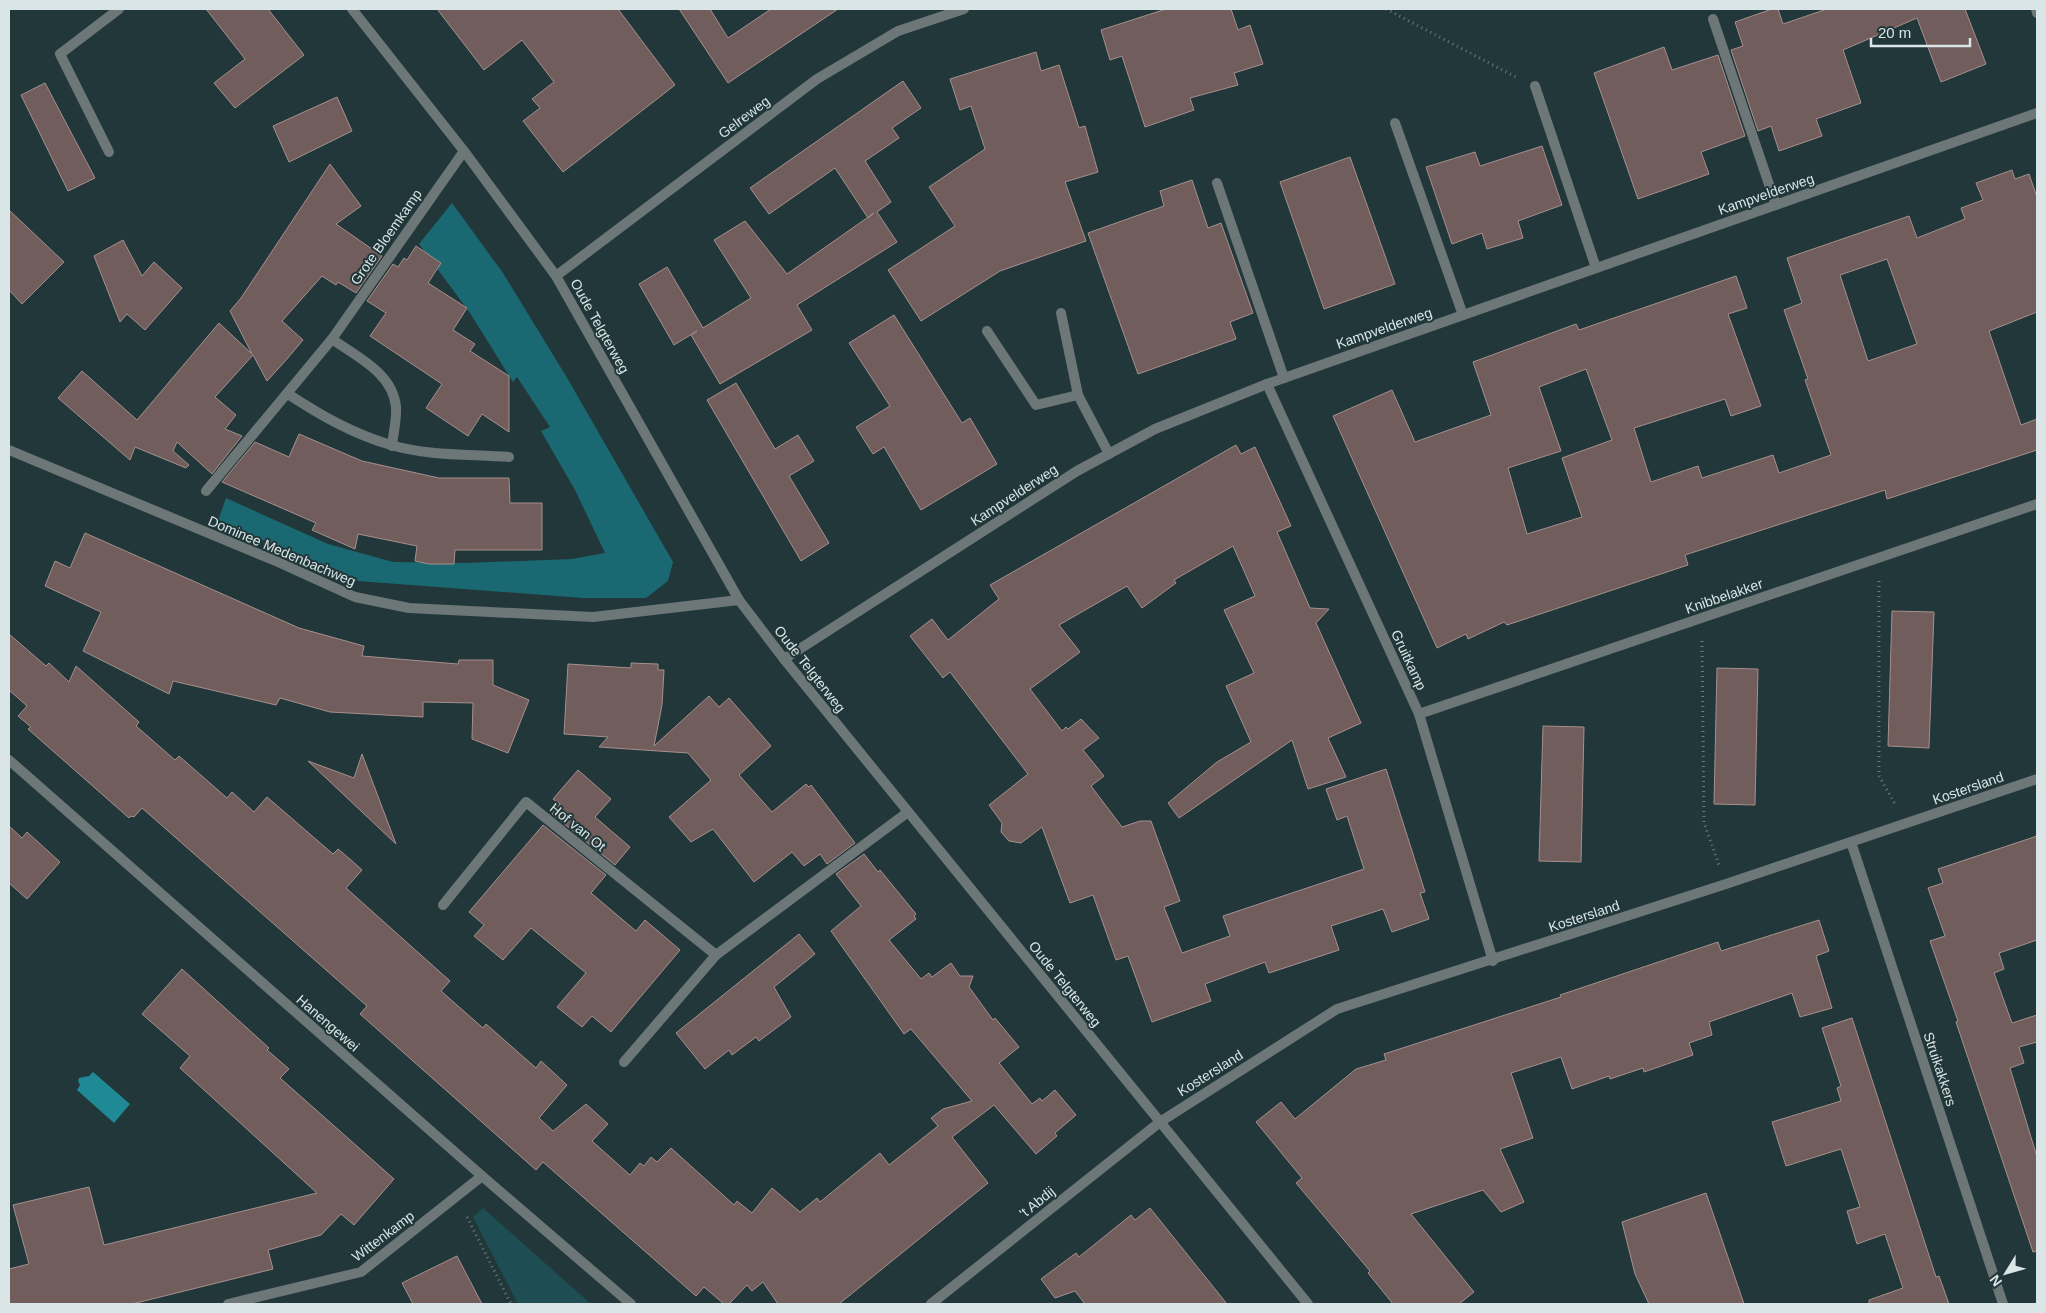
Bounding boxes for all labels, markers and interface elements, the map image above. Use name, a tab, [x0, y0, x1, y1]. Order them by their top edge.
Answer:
scale bar	[1871, 15, 1970, 47]
text: 20 m	[1878, 24, 1911, 41]
street label: Gelreweg	[715, 93, 773, 141]
street label: Kampvelderweg	[1716, 170, 1816, 218]
street label: Grote Bloemkamp	[347, 186, 425, 288]
street label: Oude Telgterweg	[567, 276, 633, 376]
street label: Kampvelderweg	[1334, 304, 1434, 352]
street label: Kampvelderweg	[968, 461, 1060, 529]
street label: Dominee Medenbachweg	[206, 513, 358, 589]
street label: Knibbelakker	[1683, 575, 1765, 617]
street label: Oude Telgterweg	[771, 622, 849, 716]
street label: Gruitkamp	[1388, 627, 1430, 693]
street label: Kostersland	[1930, 768, 2006, 808]
street label: Hof van Ot	[547, 800, 609, 854]
street label: Kostersland	[1546, 897, 1622, 935]
street label: Oude Telgterweg	[1026, 938, 1104, 1030]
street label: Hanengewei	[293, 991, 363, 1055]
street label: Struikakkers	[1920, 1030, 1960, 1108]
street label: Kostersland	[1174, 1047, 1246, 1099]
street label: 't Abdij	[1016, 1183, 1058, 1221]
street label: Wittenkamp	[349, 1207, 417, 1265]
north arrow	[1981, 1248, 2031, 1298]
text: N	[1986, 1272, 2005, 1290]

